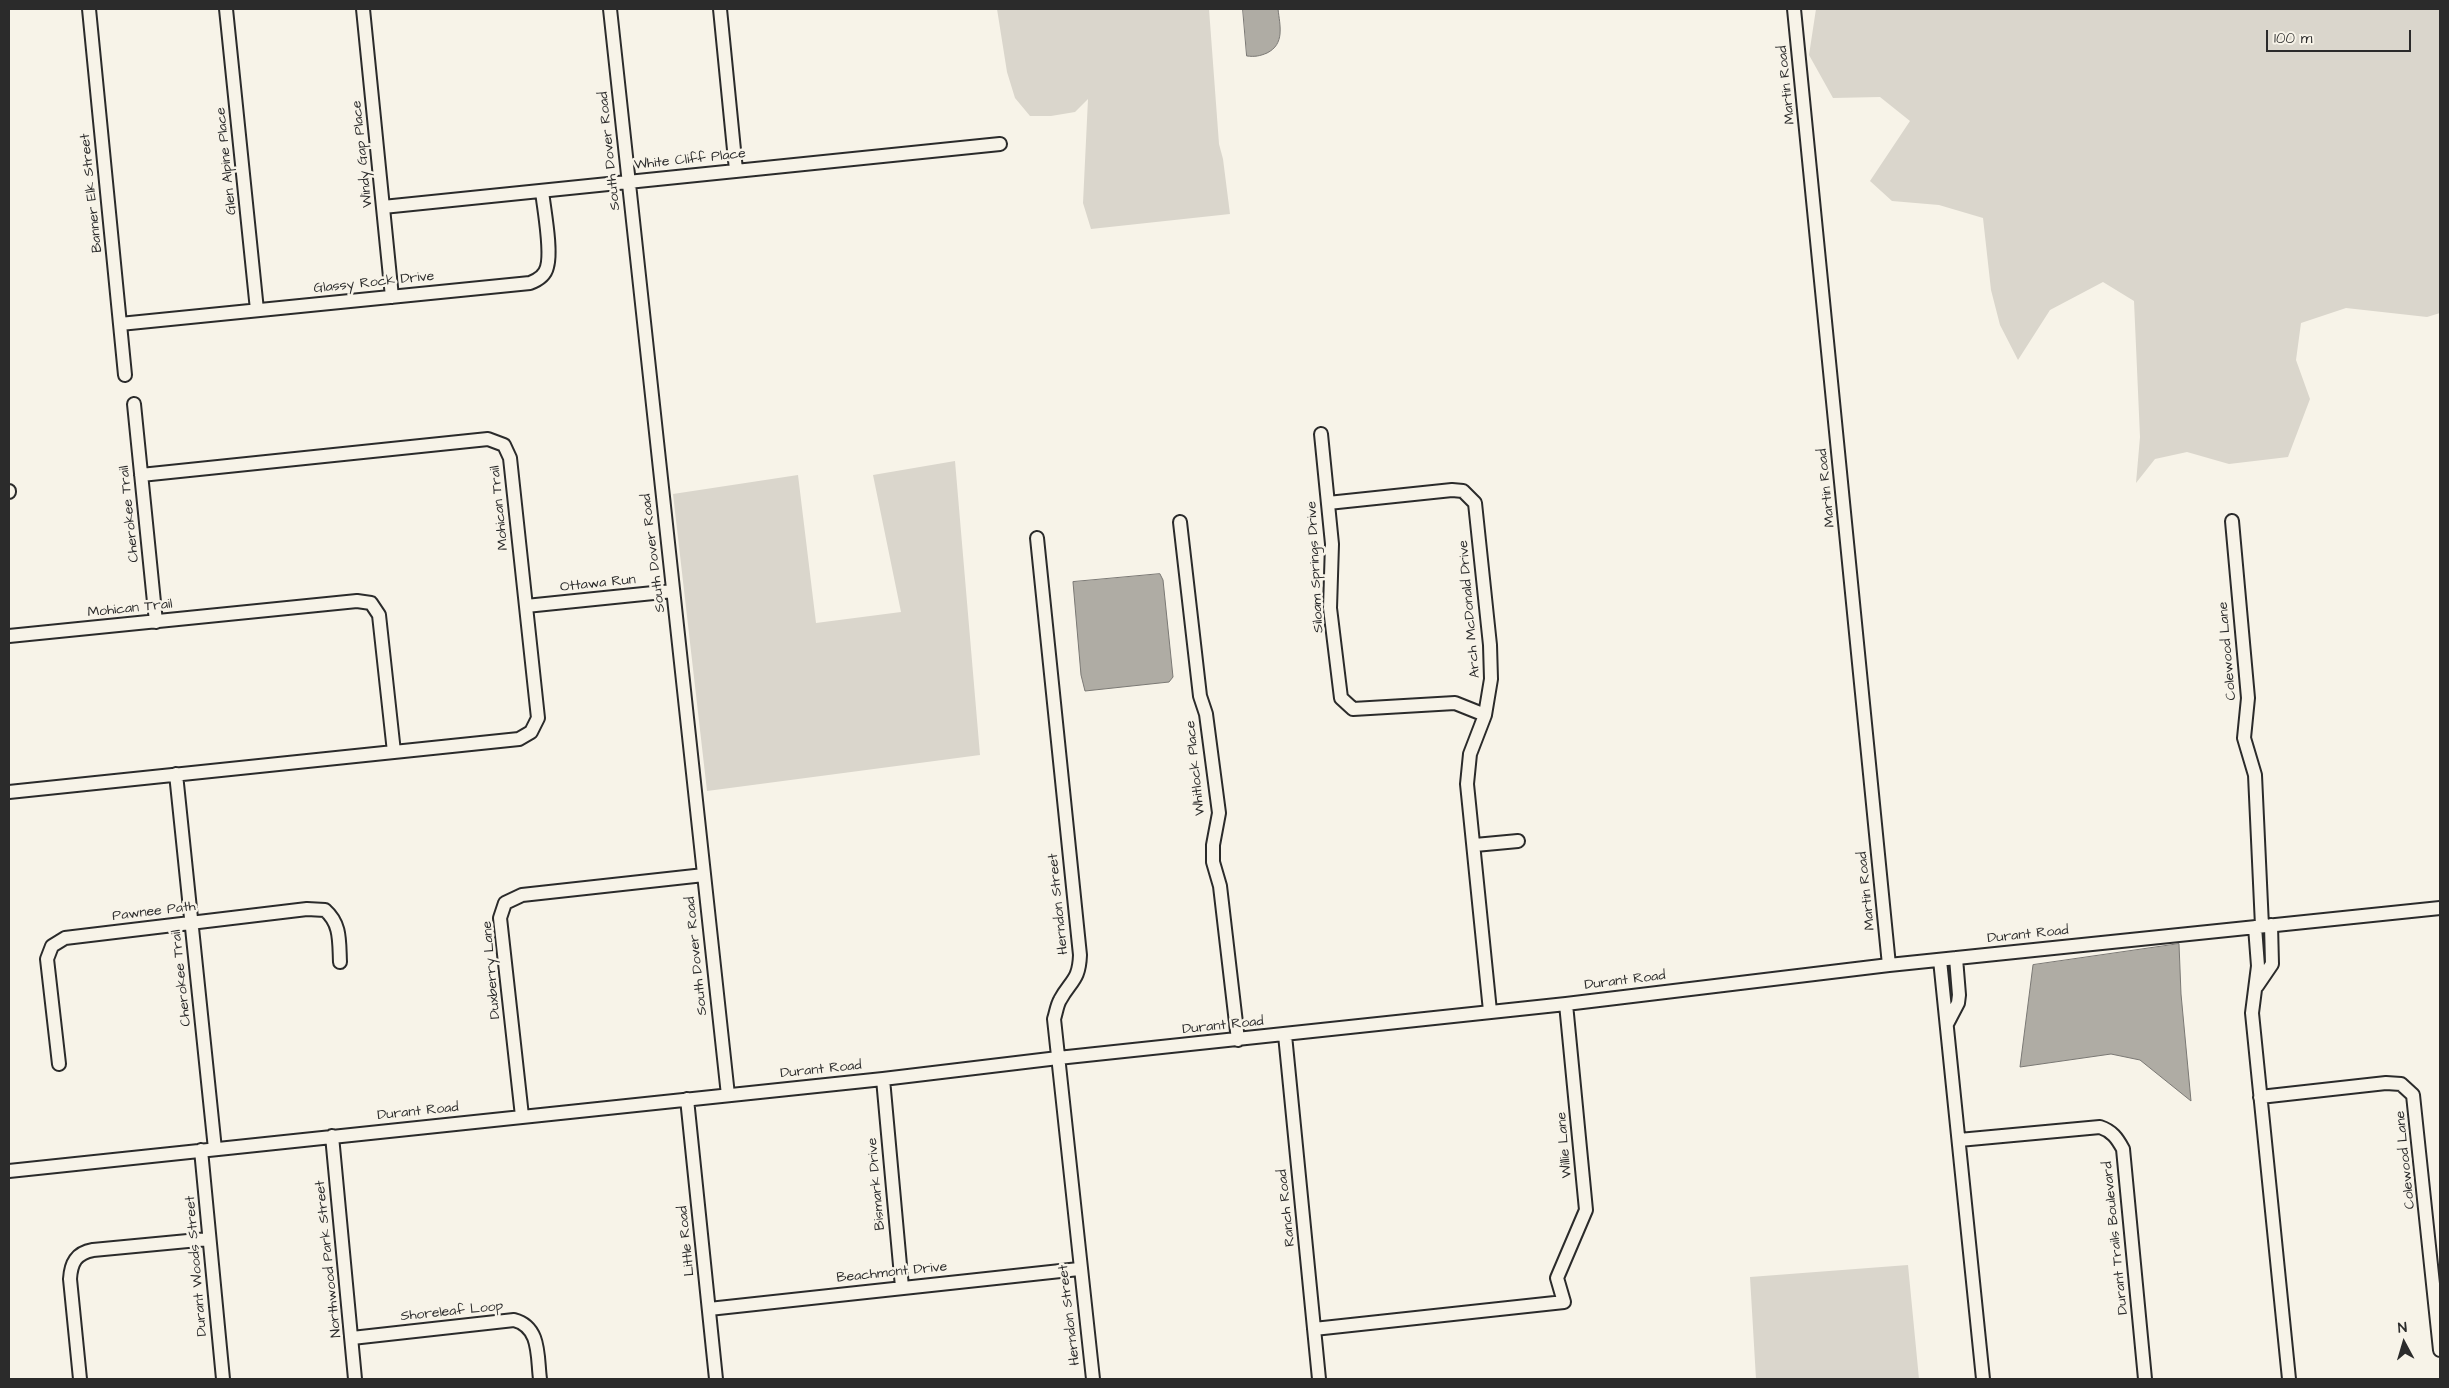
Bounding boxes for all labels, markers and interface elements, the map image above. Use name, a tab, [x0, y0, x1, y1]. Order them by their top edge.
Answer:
scale bar	[2269, 20, 2414, 52]
text: 100 m	[2274, 28, 2313, 49]
street label: Martin Road	[1775, 45, 1799, 125]
street label: South Dover Road	[595, 91, 625, 211]
street label: Windy Gap Place	[349, 100, 377, 208]
street label: Glen Alpine Place	[213, 106, 241, 216]
street label: Banner Elk Street	[77, 133, 107, 253]
street label: White Cliff Place	[633, 146, 747, 174]
street label: Glassy Rock Drive	[313, 268, 435, 298]
street label: Martin Road	[1815, 448, 1839, 528]
street label: Cherokee Trail	[117, 465, 143, 563]
street label: Mohican Trail	[487, 465, 513, 551]
street label: South Dover Road	[638, 493, 670, 613]
street label: Siloam Springs Drive	[1304, 501, 1328, 633]
street label: Arch McDonald Drive	[1456, 539, 1484, 679]
street label: Ottawa Run	[559, 572, 637, 596]
street label: Mohican Trail	[87, 596, 173, 622]
street label: Colewood Lane	[2215, 601, 2241, 701]
street label: Whitlock Place	[1183, 720, 1209, 816]
street label: Martin Road	[1855, 851, 1879, 931]
street label: Herndon Street	[1045, 853, 1073, 955]
street label: South Dover Road	[682, 896, 712, 1016]
street label: Pawnee Path	[111, 899, 197, 925]
street label: Duxberry Lane	[479, 920, 505, 1020]
street label: Durant Road	[1987, 922, 2069, 948]
street label: Cherokee Trail	[169, 929, 195, 1027]
street label: Durant Road	[1584, 968, 1666, 994]
street label: Durant Road	[1182, 1013, 1264, 1039]
street label: Durant Road	[780, 1057, 862, 1083]
street label: Durant Road	[377, 1099, 459, 1125]
street label: Colewood Lane	[2392, 1110, 2420, 1210]
street label: Willie Lane	[1554, 1111, 1576, 1179]
street label: Bismark Drive	[865, 1137, 889, 1231]
street label: Durant Trails Boulevard	[2100, 1161, 2132, 1315]
street label: Ranch Road	[1275, 1169, 1299, 1247]
street label: Northwood Park Street	[312, 1180, 346, 1338]
street label: Durant Woods Street	[182, 1195, 212, 1337]
street label: Little Road	[675, 1205, 699, 1277]
street label: Beachmont Drive	[836, 1259, 948, 1287]
street label: Herndon Street	[1055, 1264, 1085, 1366]
street label: Shoreleaf Loop	[400, 1298, 504, 1326]
north arrow	[2379, 1318, 2429, 1368]
text: N	[2397, 1318, 2408, 1338]

